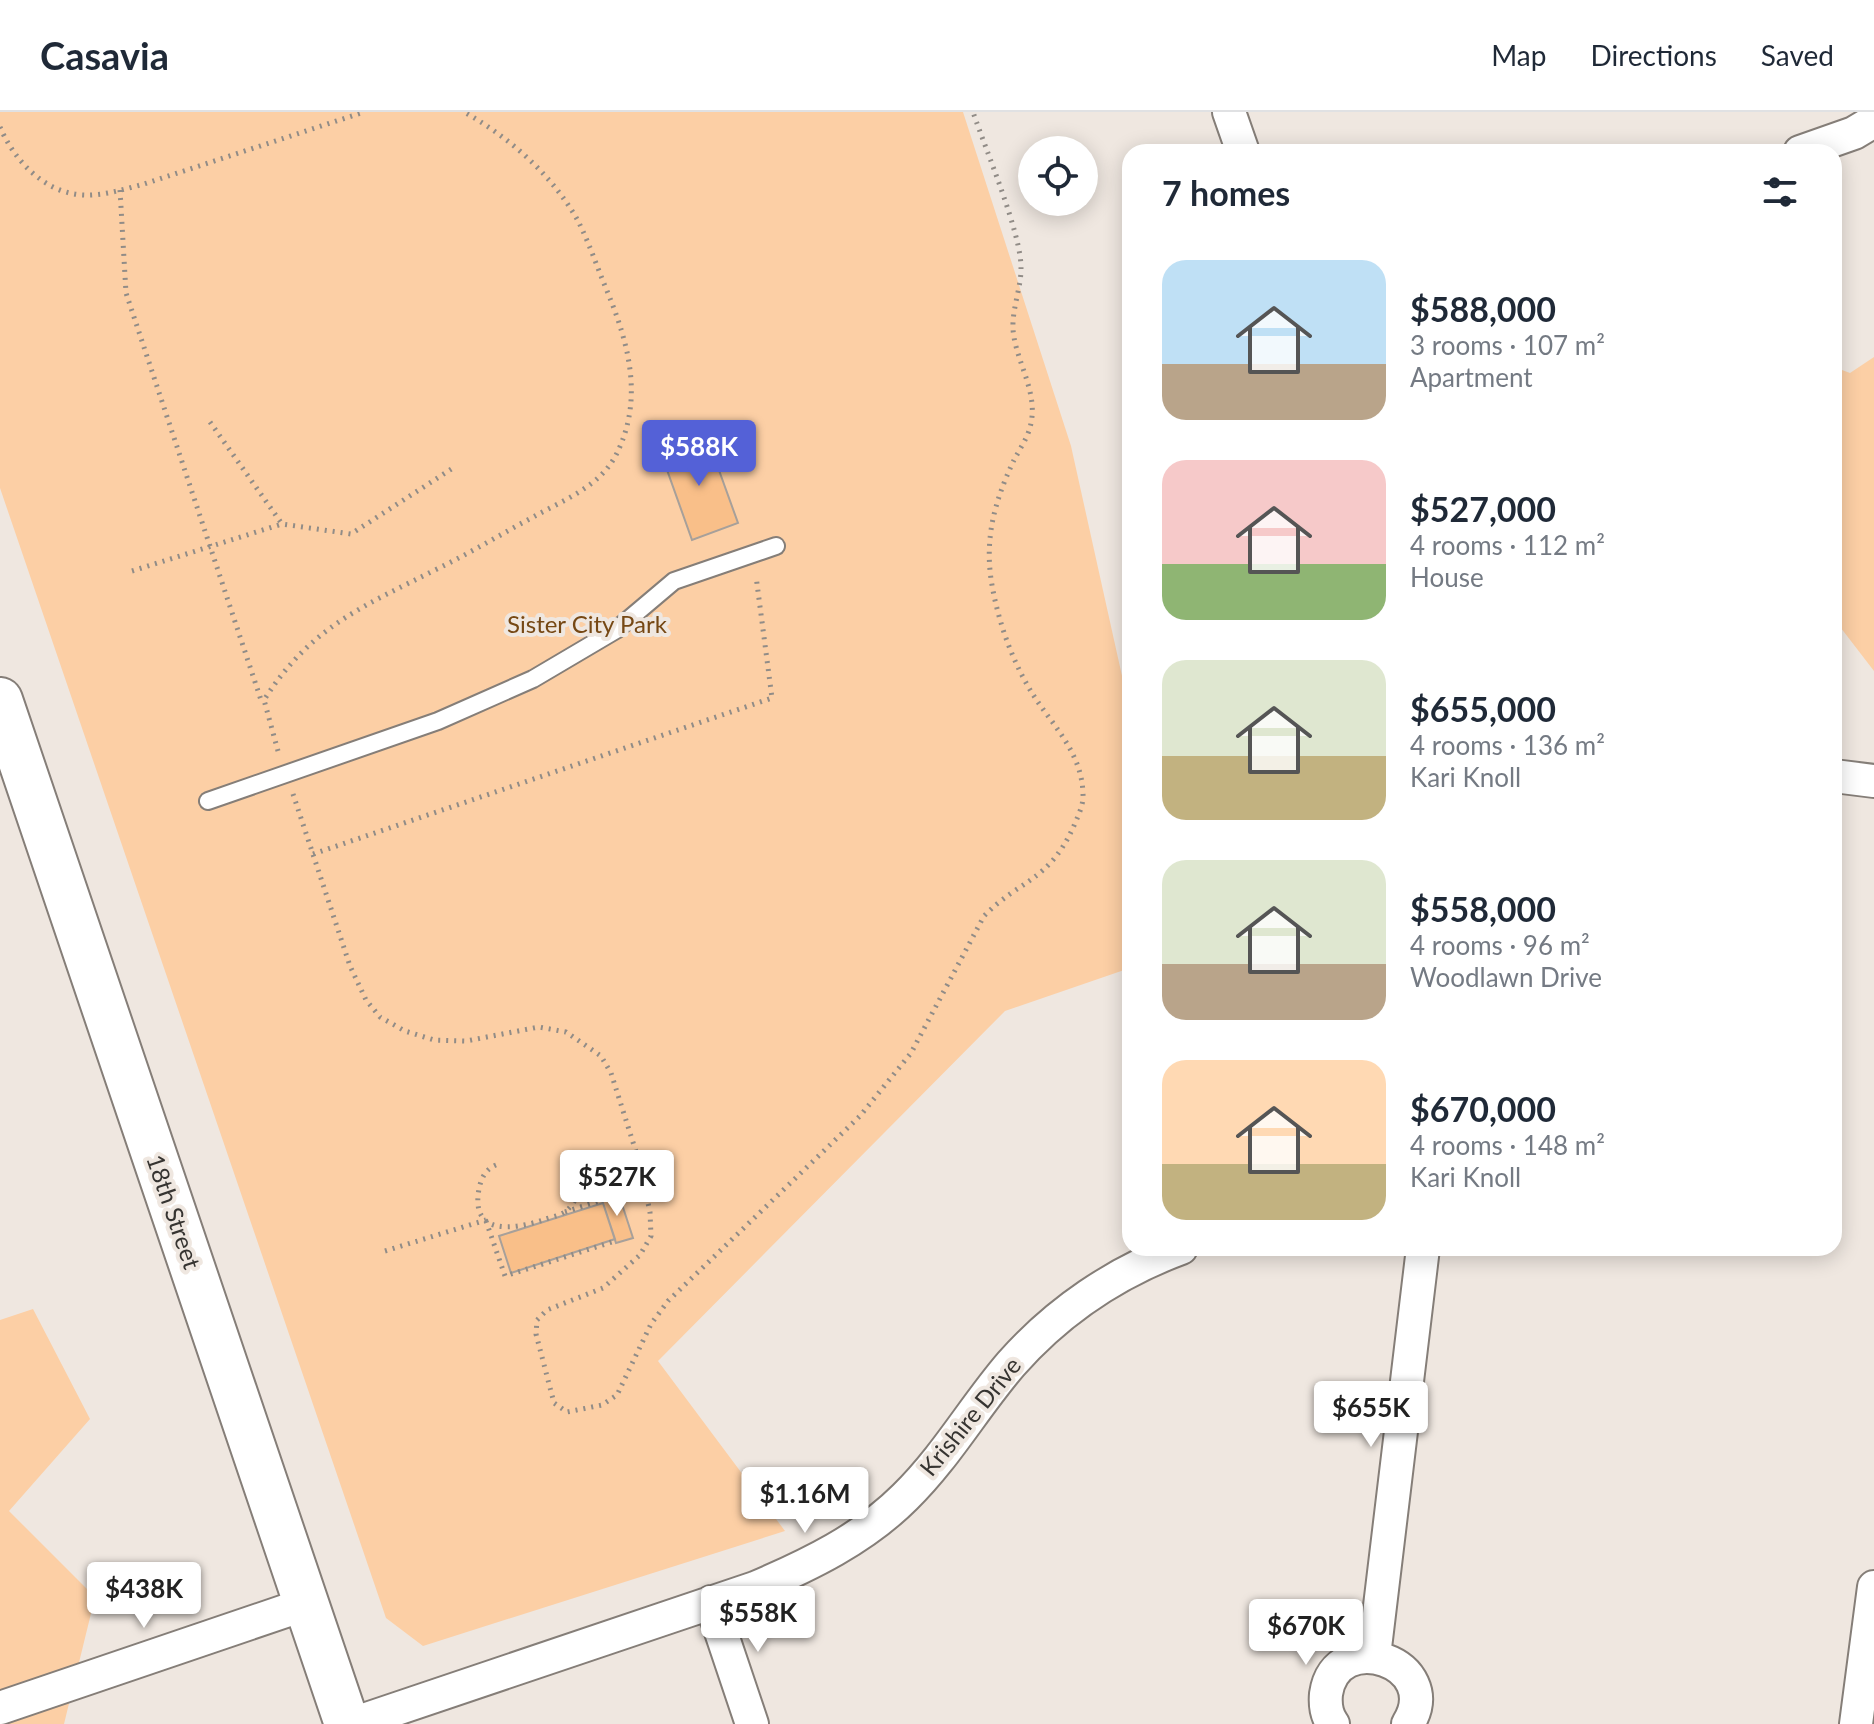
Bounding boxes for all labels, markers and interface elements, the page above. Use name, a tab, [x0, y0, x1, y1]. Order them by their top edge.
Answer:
text: Casavia	[40, 32, 169, 78]
text: Map	[1491, 38, 1546, 72]
text: Directions	[1590, 38, 1717, 72]
text: Saved	[1761, 38, 1834, 72]
map controls	[1018, 136, 1098, 216]
button: locate	[1018, 136, 1098, 216]
icon: filters	[1758, 170, 1802, 214]
text: 7 homes	[1162, 172, 1290, 213]
text: $588,000	[1410, 288, 1556, 329]
icon: home	[1226, 292, 1322, 388]
text: 3 rooms · 107 m²	[1410, 329, 1605, 361]
text: Apartment	[1410, 361, 1533, 393]
pin: $588K	[643, 420, 755, 488]
text: $588K	[660, 430, 738, 462]
text: $527,000	[1410, 488, 1556, 529]
icon: home	[1226, 492, 1322, 588]
text: 4 rooms · 112 m²	[1410, 529, 1605, 561]
text: House	[1410, 561, 1484, 593]
park label: Sister City Park	[507, 609, 668, 638]
text: $655,000	[1410, 688, 1556, 729]
icon: home	[1226, 692, 1322, 788]
text: 4 rooms · 136 m²	[1410, 729, 1605, 761]
text: Kari Knoll	[1410, 761, 1521, 793]
text: $558,000	[1410, 888, 1556, 929]
icon: home	[1226, 892, 1322, 988]
text: 4 rooms · 96 m²	[1410, 929, 1590, 961]
text: Woodlawn Drive	[1410, 961, 1602, 993]
text: $670,000	[1410, 1088, 1556, 1129]
icon: home	[1226, 1092, 1322, 1188]
text: 4 rooms · 148 m²	[1410, 1129, 1605, 1161]
street label: 18th Street	[141, 1150, 208, 1273]
pin: $527K	[561, 1150, 673, 1218]
text: $527K	[578, 1160, 656, 1192]
text: Kari Knoll	[1410, 1161, 1521, 1193]
street label: Krishire Drive	[913, 1351, 1026, 1481]
pin: $655K	[1315, 1381, 1427, 1449]
text: $655K	[1332, 1391, 1410, 1423]
pin: $1.16M	[740, 1467, 870, 1535]
text: $1.16M	[759, 1477, 851, 1509]
pin: $438K	[88, 1562, 200, 1630]
text: $438K	[105, 1572, 183, 1604]
pin: $558K	[702, 1586, 814, 1654]
text: $558K	[719, 1596, 797, 1628]
pin: $670K	[1250, 1599, 1362, 1667]
text: $670K	[1267, 1609, 1345, 1641]

